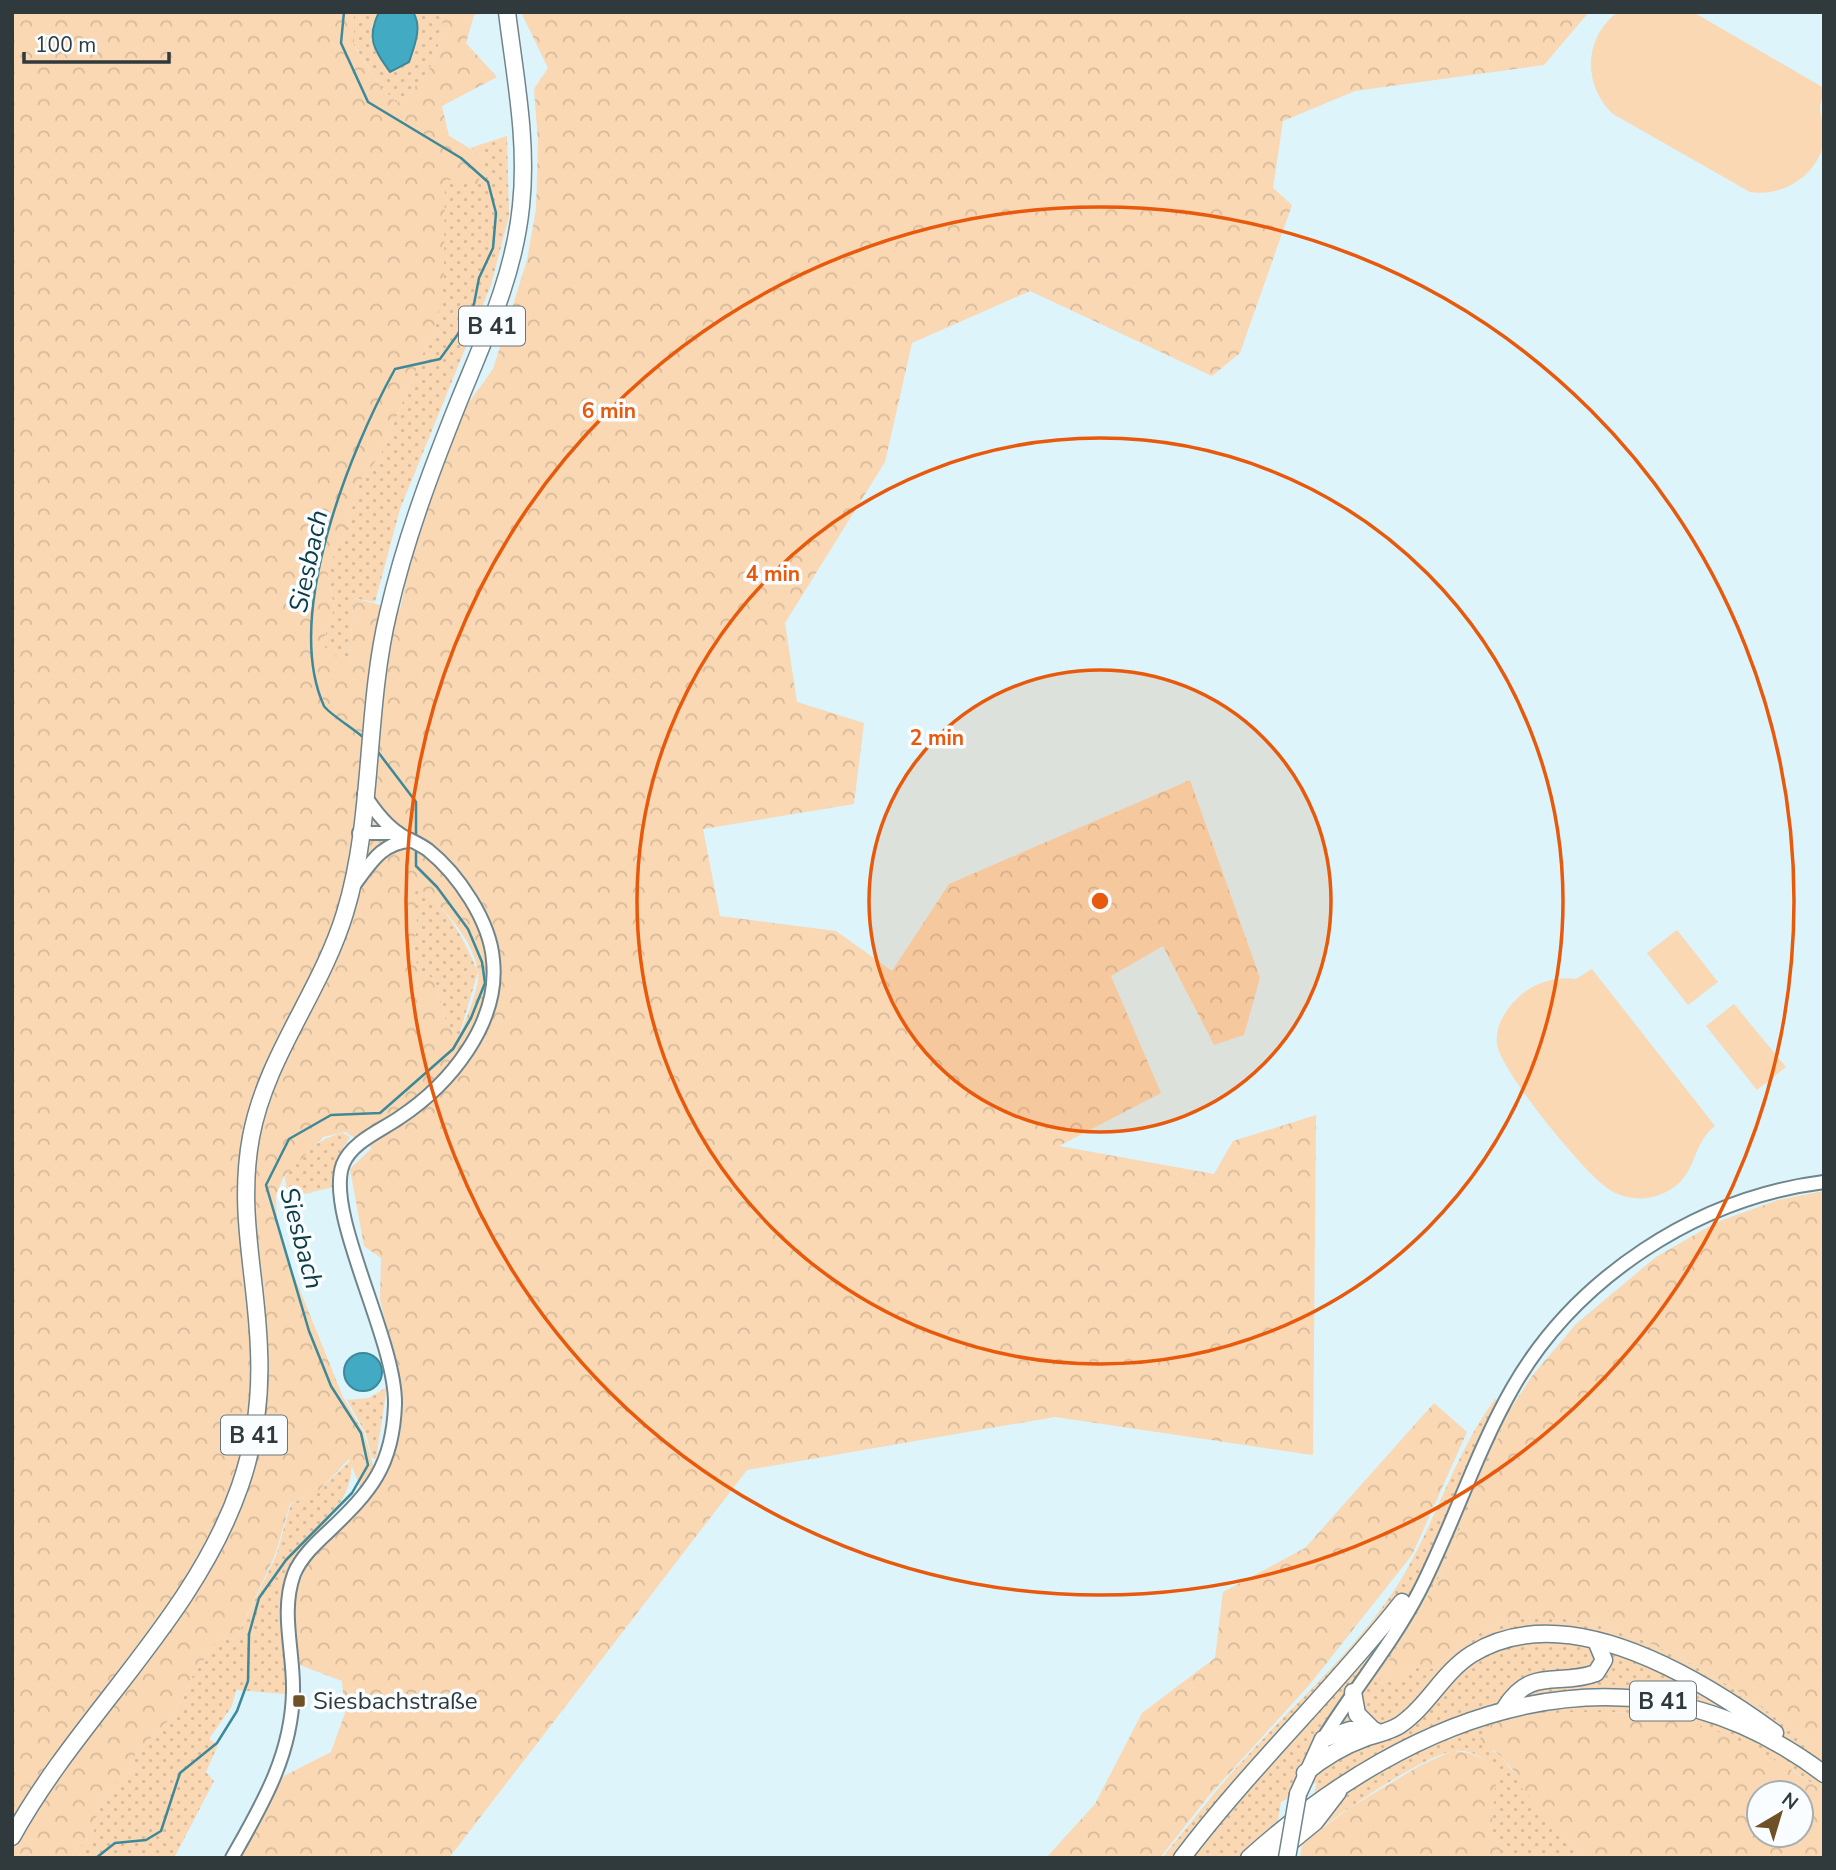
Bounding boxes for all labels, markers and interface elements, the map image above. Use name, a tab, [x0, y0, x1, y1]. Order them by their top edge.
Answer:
scale bar	[24, 21, 170, 65]
text: 100 m	[35, 31, 96, 59]
road number: B 41	[459, 306, 525, 346]
text: 6 min	[582, 397, 636, 425]
water label: Siesbach	[281, 507, 336, 616]
text: 4 min	[746, 560, 800, 588]
text: 2 min	[910, 724, 964, 752]
centre of rings	[1088, 889, 1112, 913]
water label: Siesbach	[271, 1183, 332, 1293]
road number: B 41	[221, 1416, 287, 1454]
road number: B 41	[1630, 1682, 1696, 1720]
place label: Siesbachstraße	[313, 1685, 478, 1717]
marker: Siesbachstraße	[291, 1693, 307, 1709]
north arrow	[1745, 1779, 1815, 1849]
text: N	[1776, 1787, 1803, 1816]

